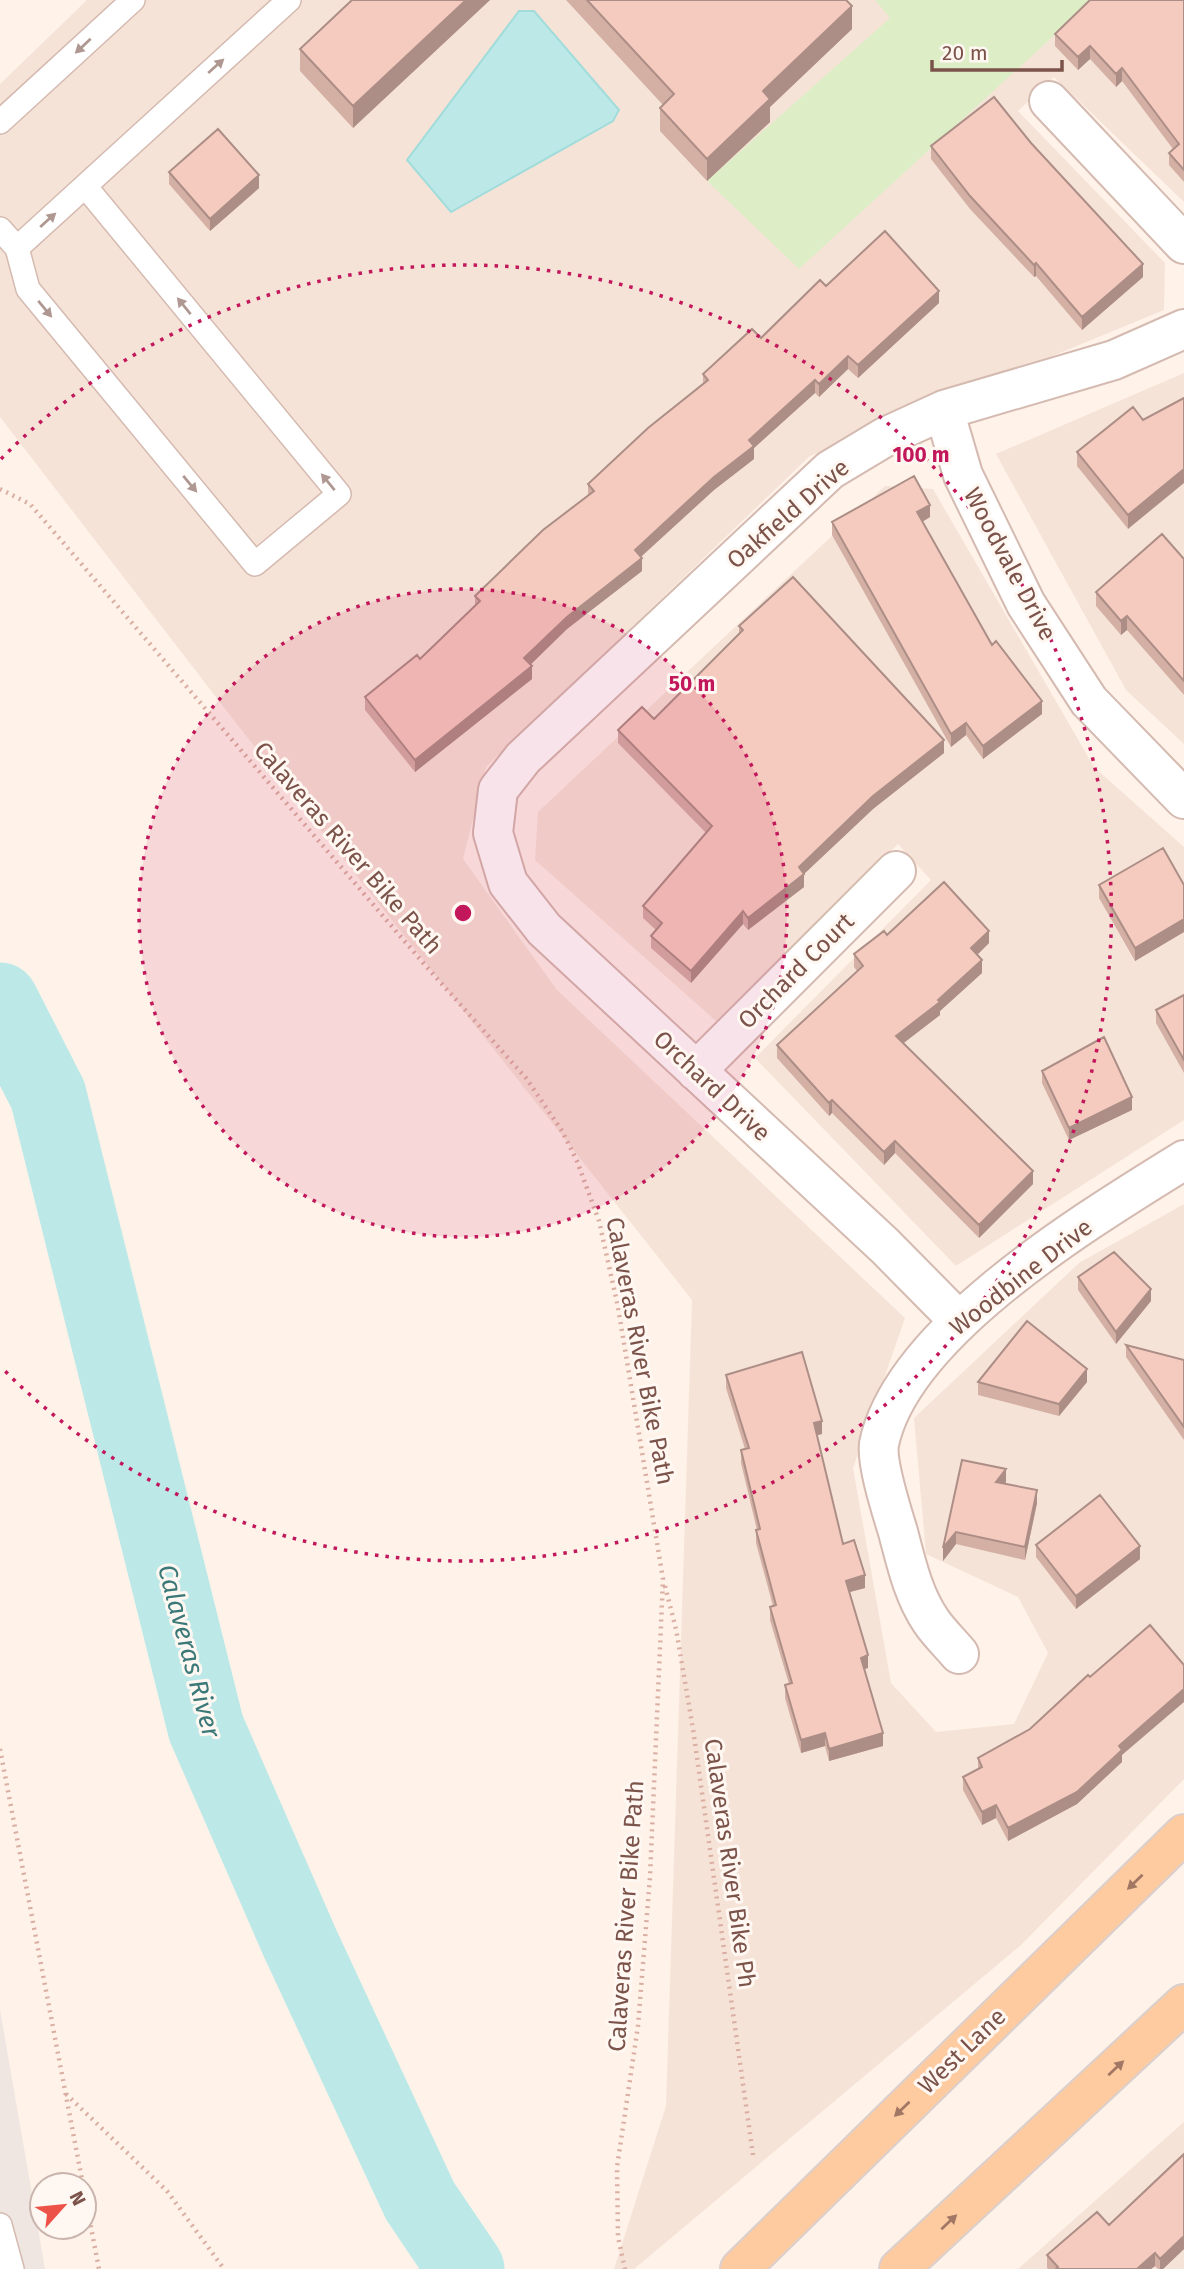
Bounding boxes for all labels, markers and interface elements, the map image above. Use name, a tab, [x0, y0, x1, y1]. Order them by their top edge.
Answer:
scale bar	[932, 28, 1062, 72]
one-way arrow	[74, 38, 92, 54]
text: 20 m	[942, 40, 988, 66]
one-way arrow	[207, 59, 224, 75]
one-way arrow	[39, 212, 57, 228]
one-way arrow	[176, 298, 191, 316]
one-way arrow	[37, 301, 52, 318]
text: 100 m	[892, 442, 950, 468]
street label: Oakfield Drive	[721, 453, 855, 575]
one-way arrow	[321, 473, 336, 491]
one-way arrow	[182, 476, 197, 493]
street label: Woodvale Drive	[958, 483, 1062, 645]
text: 50 m	[669, 671, 715, 697]
street label: Calaveras River Bike Path	[248, 736, 448, 960]
centre of rings	[451, 901, 475, 925]
street label: Orchard Court	[732, 907, 860, 1035]
street label: Orchard Drive	[648, 1025, 776, 1147]
street label: Woodbine Drive	[944, 1213, 1098, 1341]
street label: Calaveras River Bike Path	[600, 1215, 680, 1487]
water label: Calaveras River	[151, 1561, 227, 1742]
street label: Calaveras River Bike Ph	[699, 1737, 761, 1989]
street label: Calaveras River Bike Path	[603, 1779, 649, 2053]
one-way arrow	[1127, 1873, 1144, 1889]
street label: West Lane	[912, 2002, 1012, 2100]
one-way arrow	[1107, 2060, 1124, 2076]
one-way arrow	[894, 2101, 911, 2117]
north arrow	[28, 2171, 98, 2241]
text: N	[65, 2188, 91, 2209]
one-way arrow	[940, 2215, 957, 2231]

